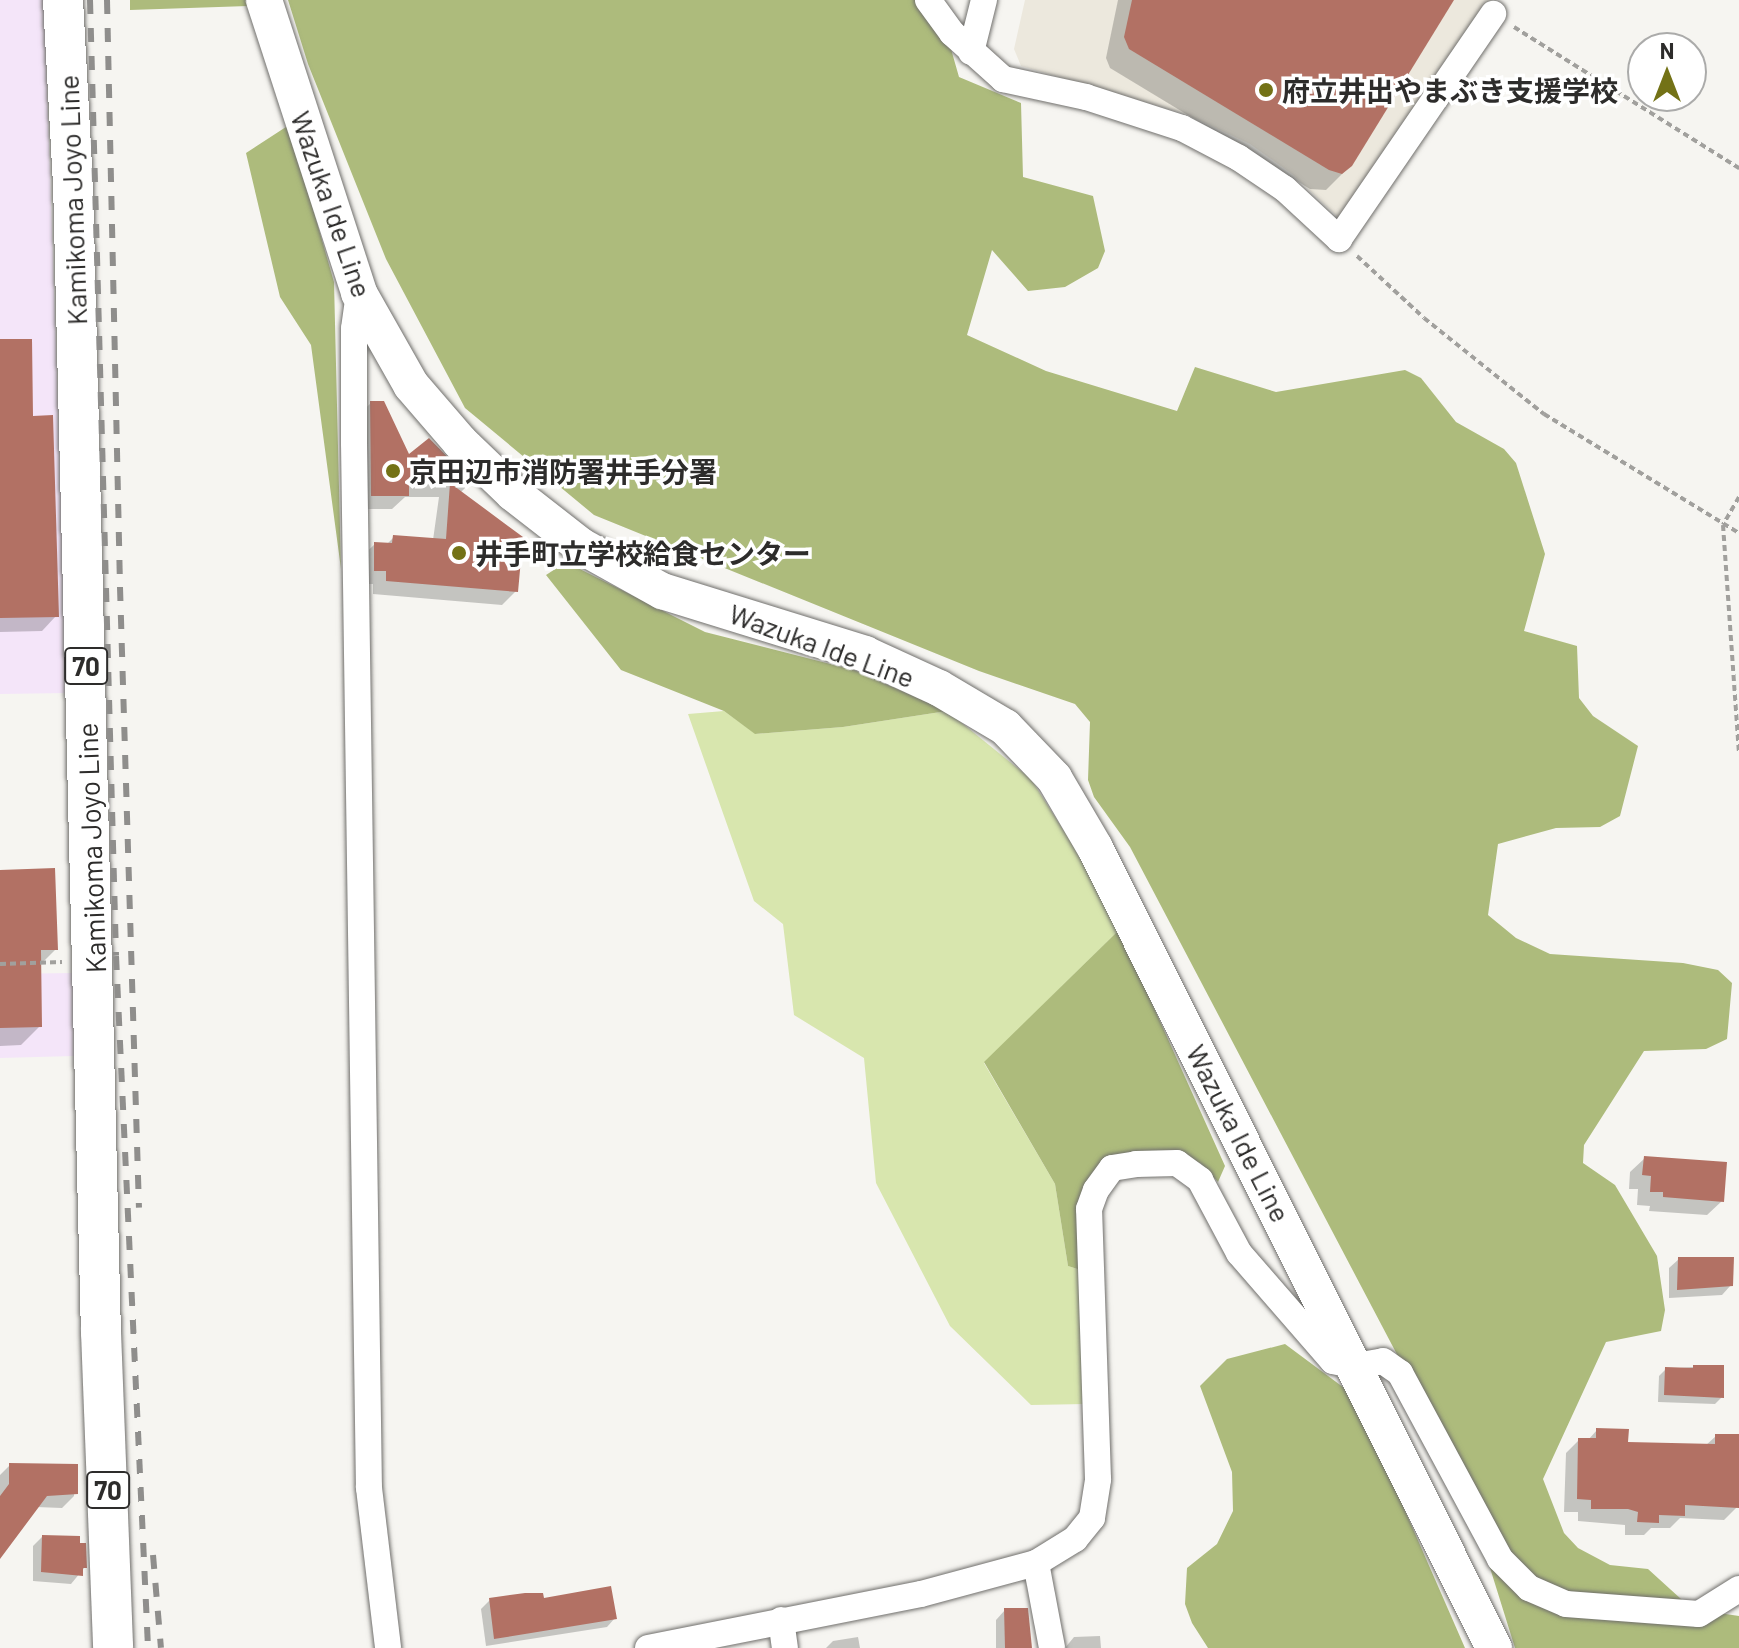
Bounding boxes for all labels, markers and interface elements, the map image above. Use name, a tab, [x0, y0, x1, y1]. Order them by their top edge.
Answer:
north arrow	[1627, 32, 1707, 112]
text: N	[1660, 37, 1674, 63]
place label: 府立井出やまぶき支援学校	[1282, 73, 1618, 107]
street label: Kamikoma Joyo Line	[51, 74, 93, 326]
marker: 府立井出やまぶき支援学校	[1257, 81, 1275, 99]
street label: Wazuka Ide Line	[284, 107, 380, 301]
place label: 京田辺市消防署井手分署	[409, 454, 717, 488]
marker: 京田辺市消防署井手分署	[384, 462, 402, 480]
place label: 井手町立学校給食センター	[475, 536, 811, 570]
marker: 井手町立学校給食センター	[450, 544, 468, 562]
street label: Wazuka Ide Line	[725, 596, 919, 694]
road number: 70	[64, 644, 108, 688]
street label: Kamikoma Joyo Line	[70, 722, 112, 974]
street label: Wazuka Ide Line	[1180, 1039, 1298, 1227]
road number: 70	[86, 1468, 130, 1512]

